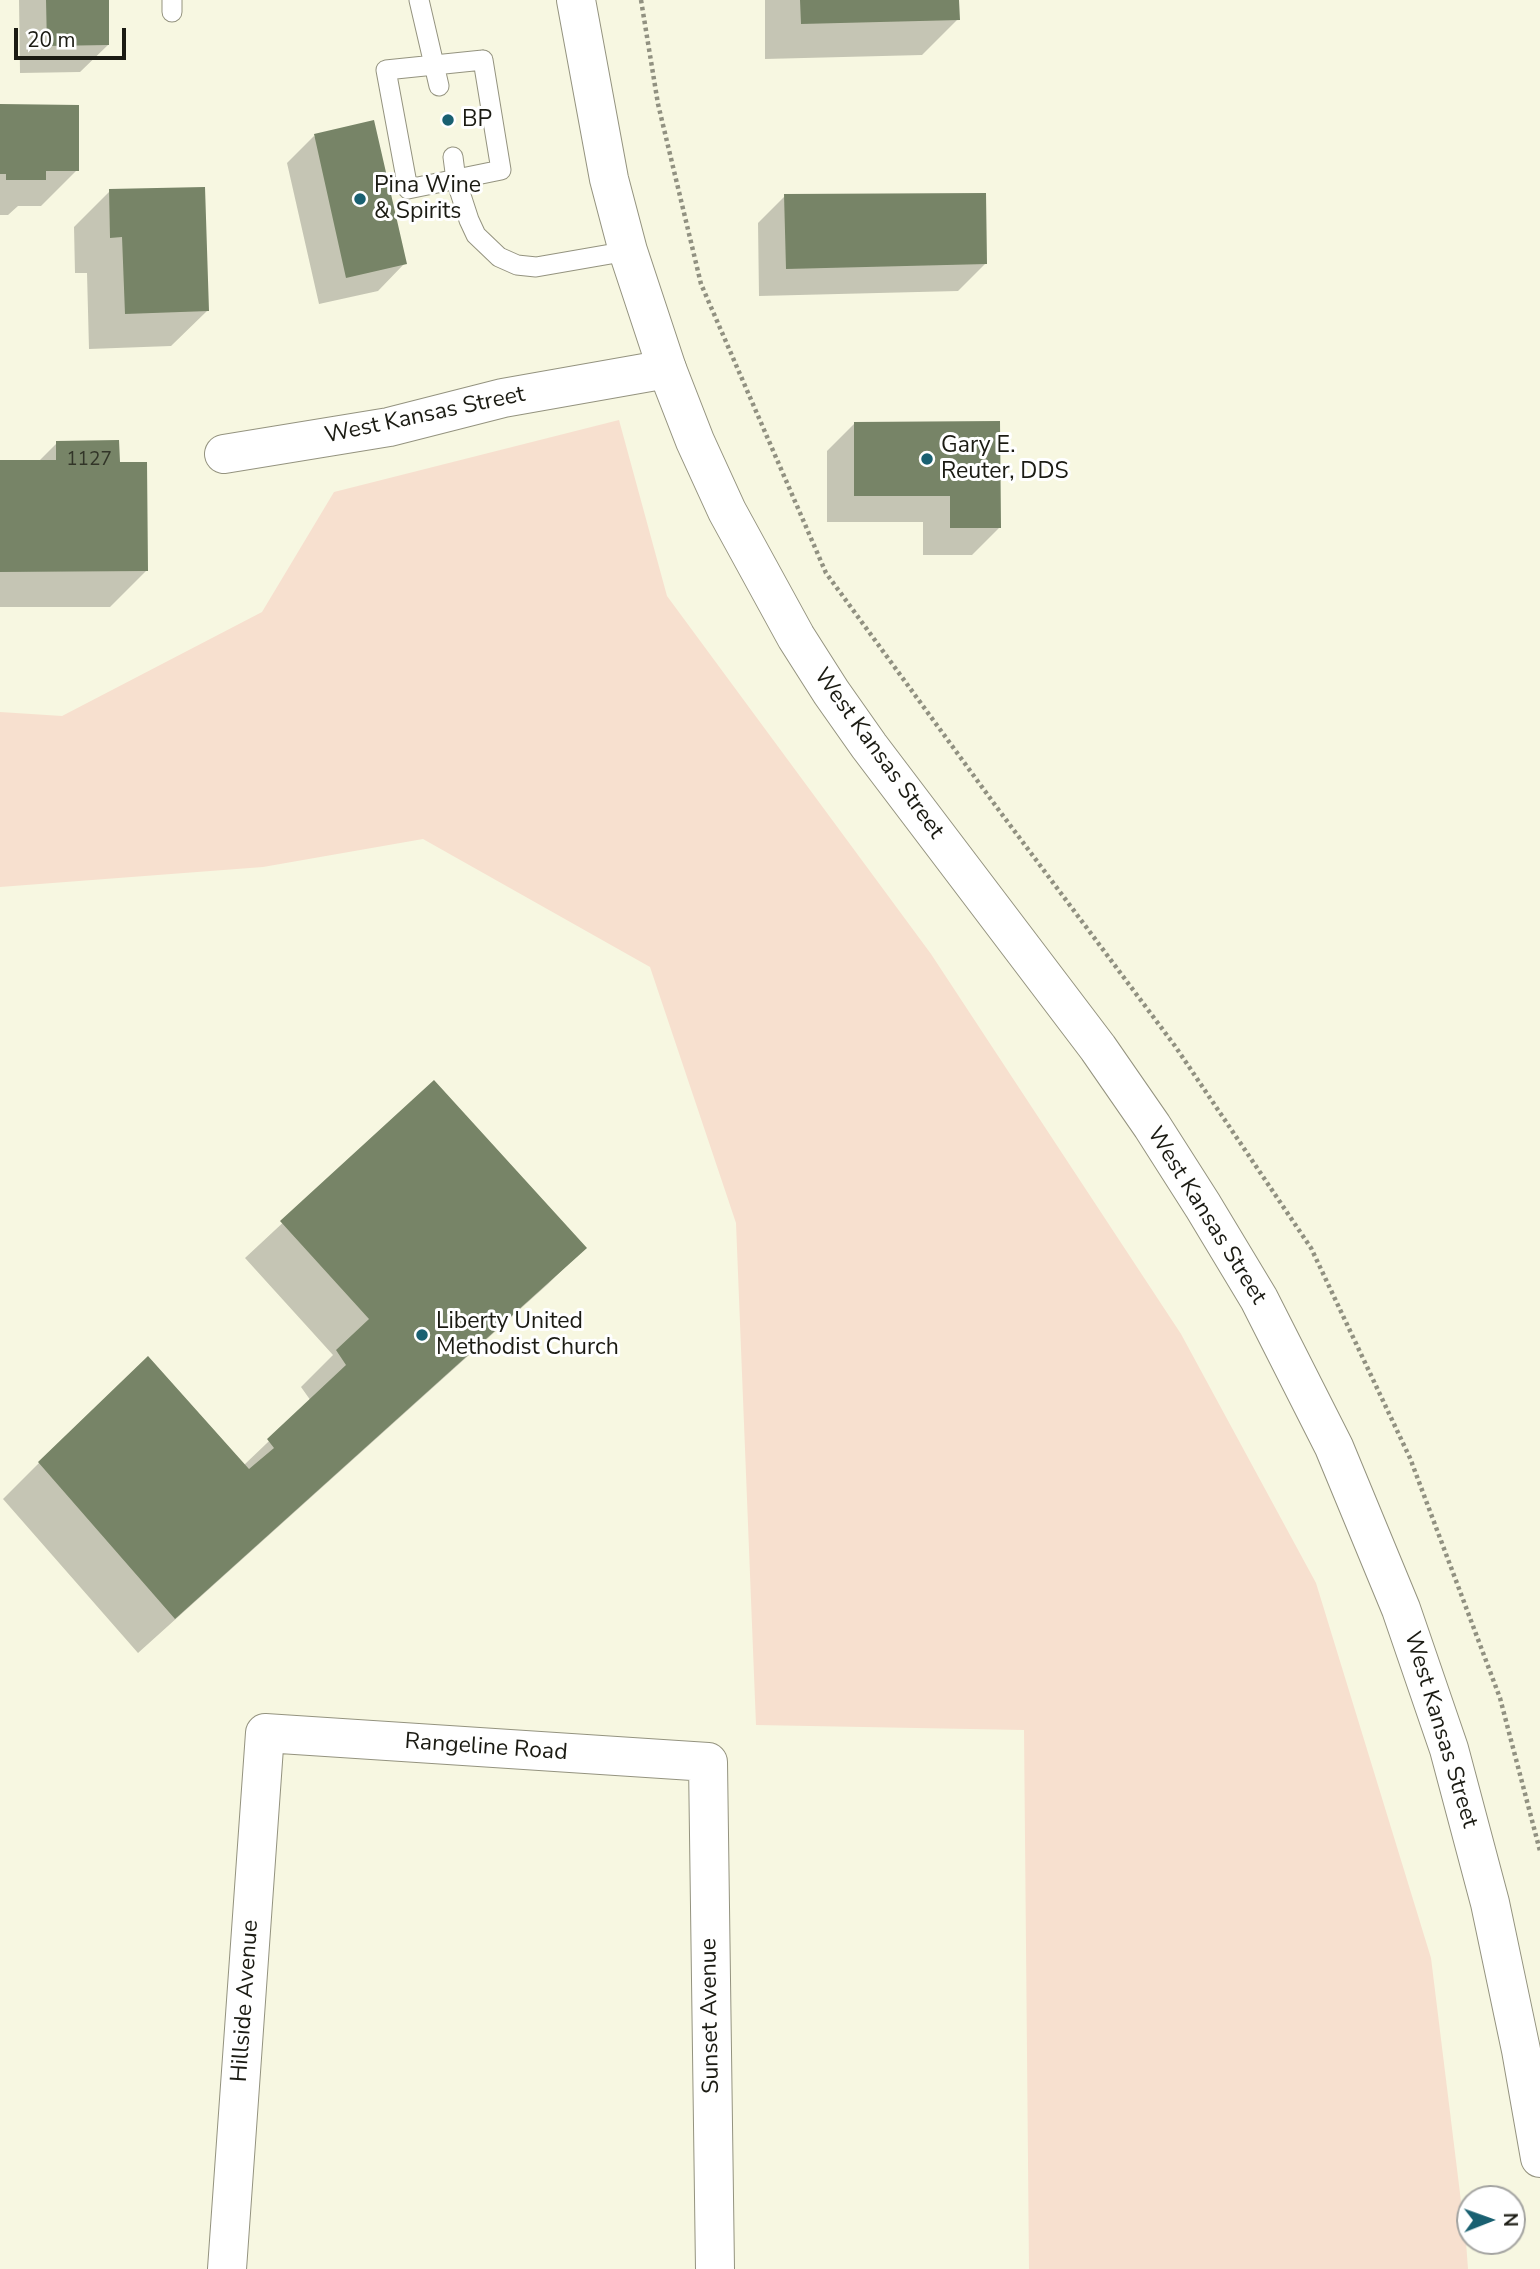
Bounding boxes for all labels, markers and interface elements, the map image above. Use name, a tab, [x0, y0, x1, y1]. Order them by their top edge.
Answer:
scale bar	[18, 14, 130, 58]
text: 20 m	[27, 26, 76, 54]
place label: BP	[462, 106, 492, 134]
marker: BP	[440, 112, 456, 128]
place label: Pina Wine & Spirits	[374, 172, 481, 226]
marker: Pina Wine & Spirits	[352, 191, 368, 207]
street label: West Kansas Street	[322, 381, 528, 451]
place label: Gary E. Reuter, DDS	[941, 432, 1069, 486]
house number: 1127	[66, 449, 112, 471]
marker: Gary E. Reuter, DDS	[919, 451, 935, 467]
street label: West Kansas Street	[807, 663, 949, 845]
street label: West Kansas Street	[1140, 1122, 1272, 1310]
place label: Liberty United Methodist Church	[436, 1308, 619, 1362]
marker: Liberty United Methodist Church	[414, 1327, 430, 1343]
street label: West Kansas Street	[1397, 1629, 1483, 1831]
street label: Rangeline Road	[404, 1729, 568, 1767]
street label: Hillside Avenue	[227, 1919, 265, 2083]
street label: Sunset Avenue	[696, 1938, 726, 2094]
north arrow	[1456, 2185, 1526, 2255]
text: N	[1497, 2212, 1523, 2227]

